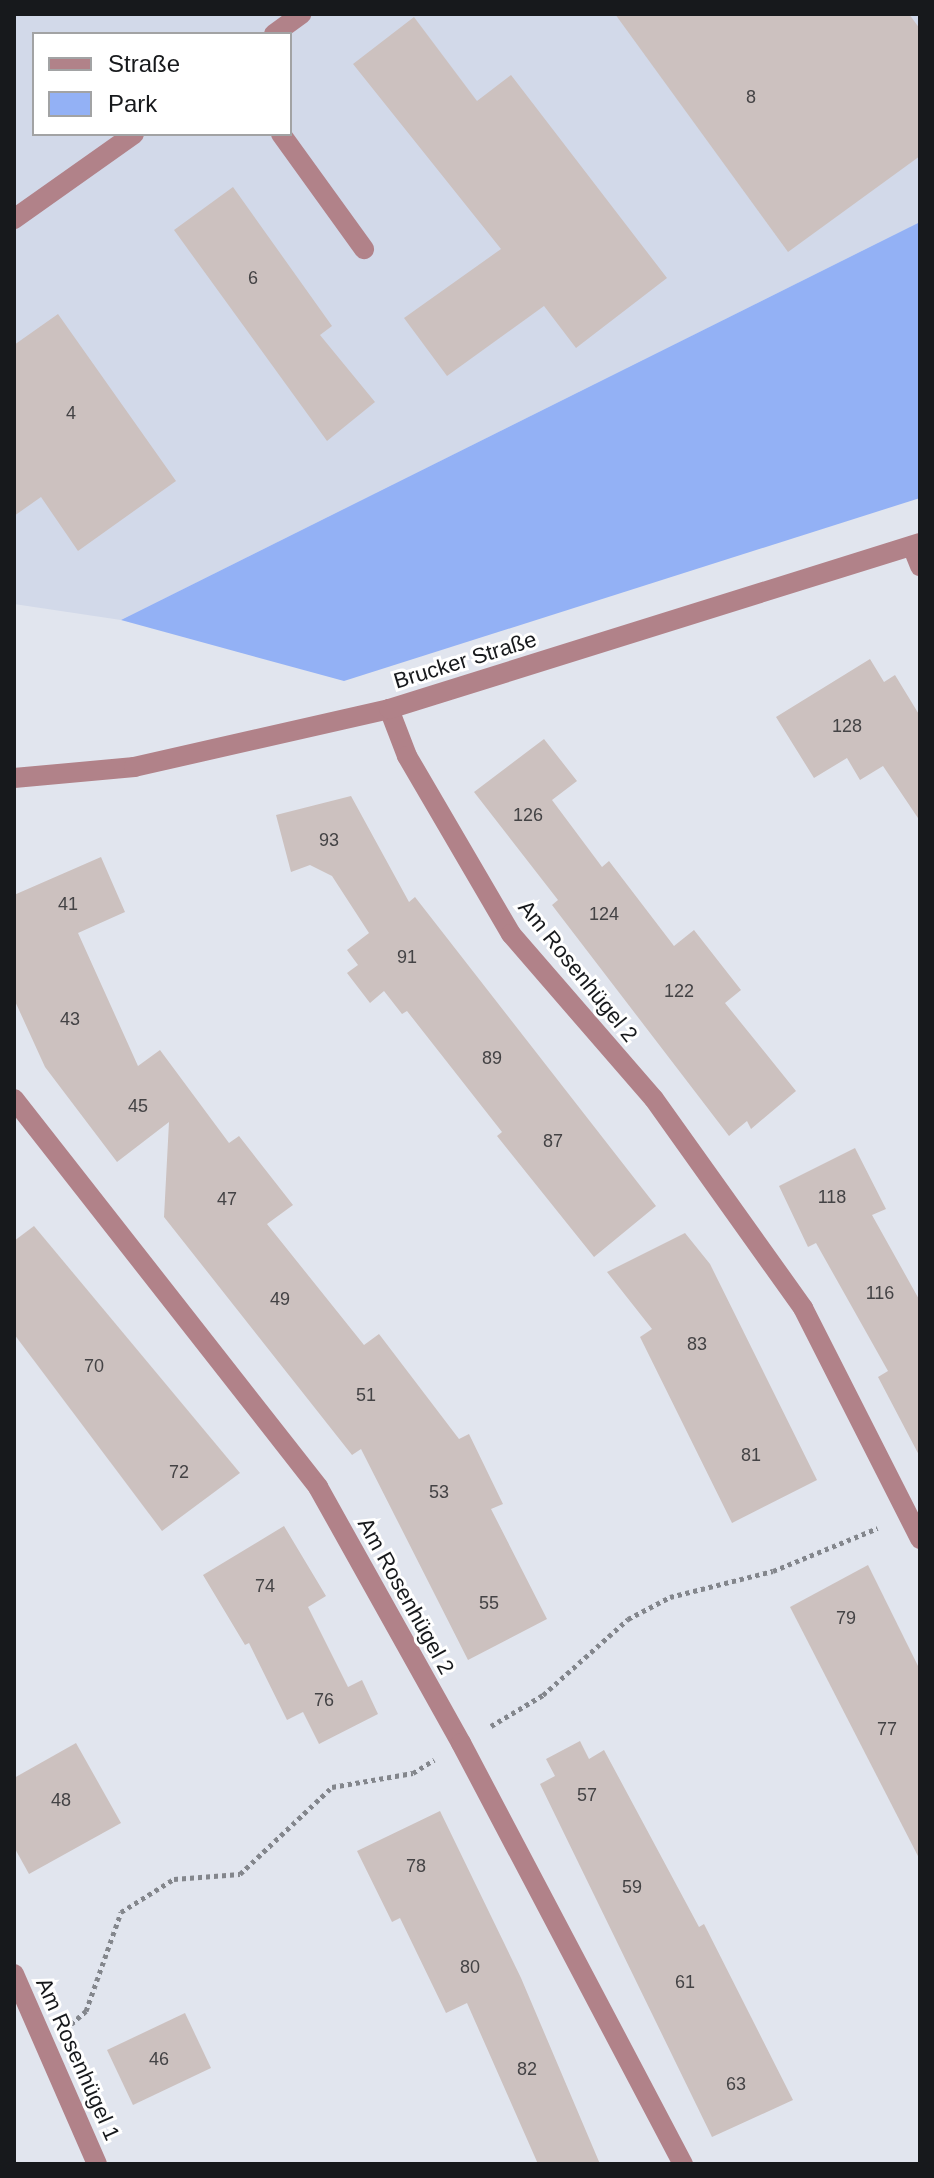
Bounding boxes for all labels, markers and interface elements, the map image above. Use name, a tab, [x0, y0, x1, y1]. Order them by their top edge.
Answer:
legend	[32, 32, 292, 136]
text: Straße	[108, 50, 180, 77]
house number: 8	[746, 86, 756, 108]
text: Park	[108, 90, 157, 117]
house number: 6	[248, 267, 258, 289]
house number: 4	[66, 402, 76, 424]
street label: Brucker Straße	[390, 626, 540, 694]
house number: 128	[832, 715, 862, 737]
house number: 126	[513, 804, 543, 826]
house number: 93	[319, 829, 339, 851]
house number: 41	[58, 893, 78, 915]
street label: Am Rosenhügel 2	[513, 895, 643, 1047]
house number: 124	[589, 903, 619, 925]
house number: 91	[397, 946, 417, 968]
house number: 122	[664, 980, 694, 1002]
house number: 43	[60, 1008, 80, 1030]
house number: 89	[482, 1047, 502, 1069]
house number: 45	[128, 1095, 148, 1117]
house number: 87	[543, 1130, 563, 1152]
house number: 118	[818, 1186, 846, 1208]
house number: 47	[217, 1188, 237, 1210]
house number: 116	[866, 1282, 894, 1304]
house number: 49	[270, 1288, 290, 1310]
house number: 83	[687, 1333, 707, 1355]
house number: 70	[84, 1355, 104, 1377]
house number: 51	[356, 1384, 376, 1406]
house number: 81	[741, 1444, 761, 1466]
house number: 72	[169, 1461, 189, 1483]
house number: 53	[429, 1481, 449, 1503]
street label: Am Rosenhügel 2	[352, 1513, 460, 1679]
house number: 74	[255, 1575, 275, 1597]
house number: 55	[479, 1592, 499, 1614]
house number: 79	[836, 1607, 856, 1629]
house number: 76	[314, 1689, 334, 1711]
house number: 77	[877, 1718, 897, 1740]
house number: 57	[577, 1784, 597, 1806]
house number: 48	[51, 1789, 71, 1811]
house number: 78	[406, 1855, 426, 1877]
house number: 59	[622, 1876, 642, 1898]
house number: 80	[460, 1956, 480, 1978]
house number: 61	[675, 1971, 695, 1993]
street label: Am Rosenhügel 1	[30, 1974, 126, 2144]
house number: 46	[149, 2048, 169, 2070]
house number: 82	[517, 2058, 537, 2080]
house number: 63	[726, 2073, 746, 2095]

